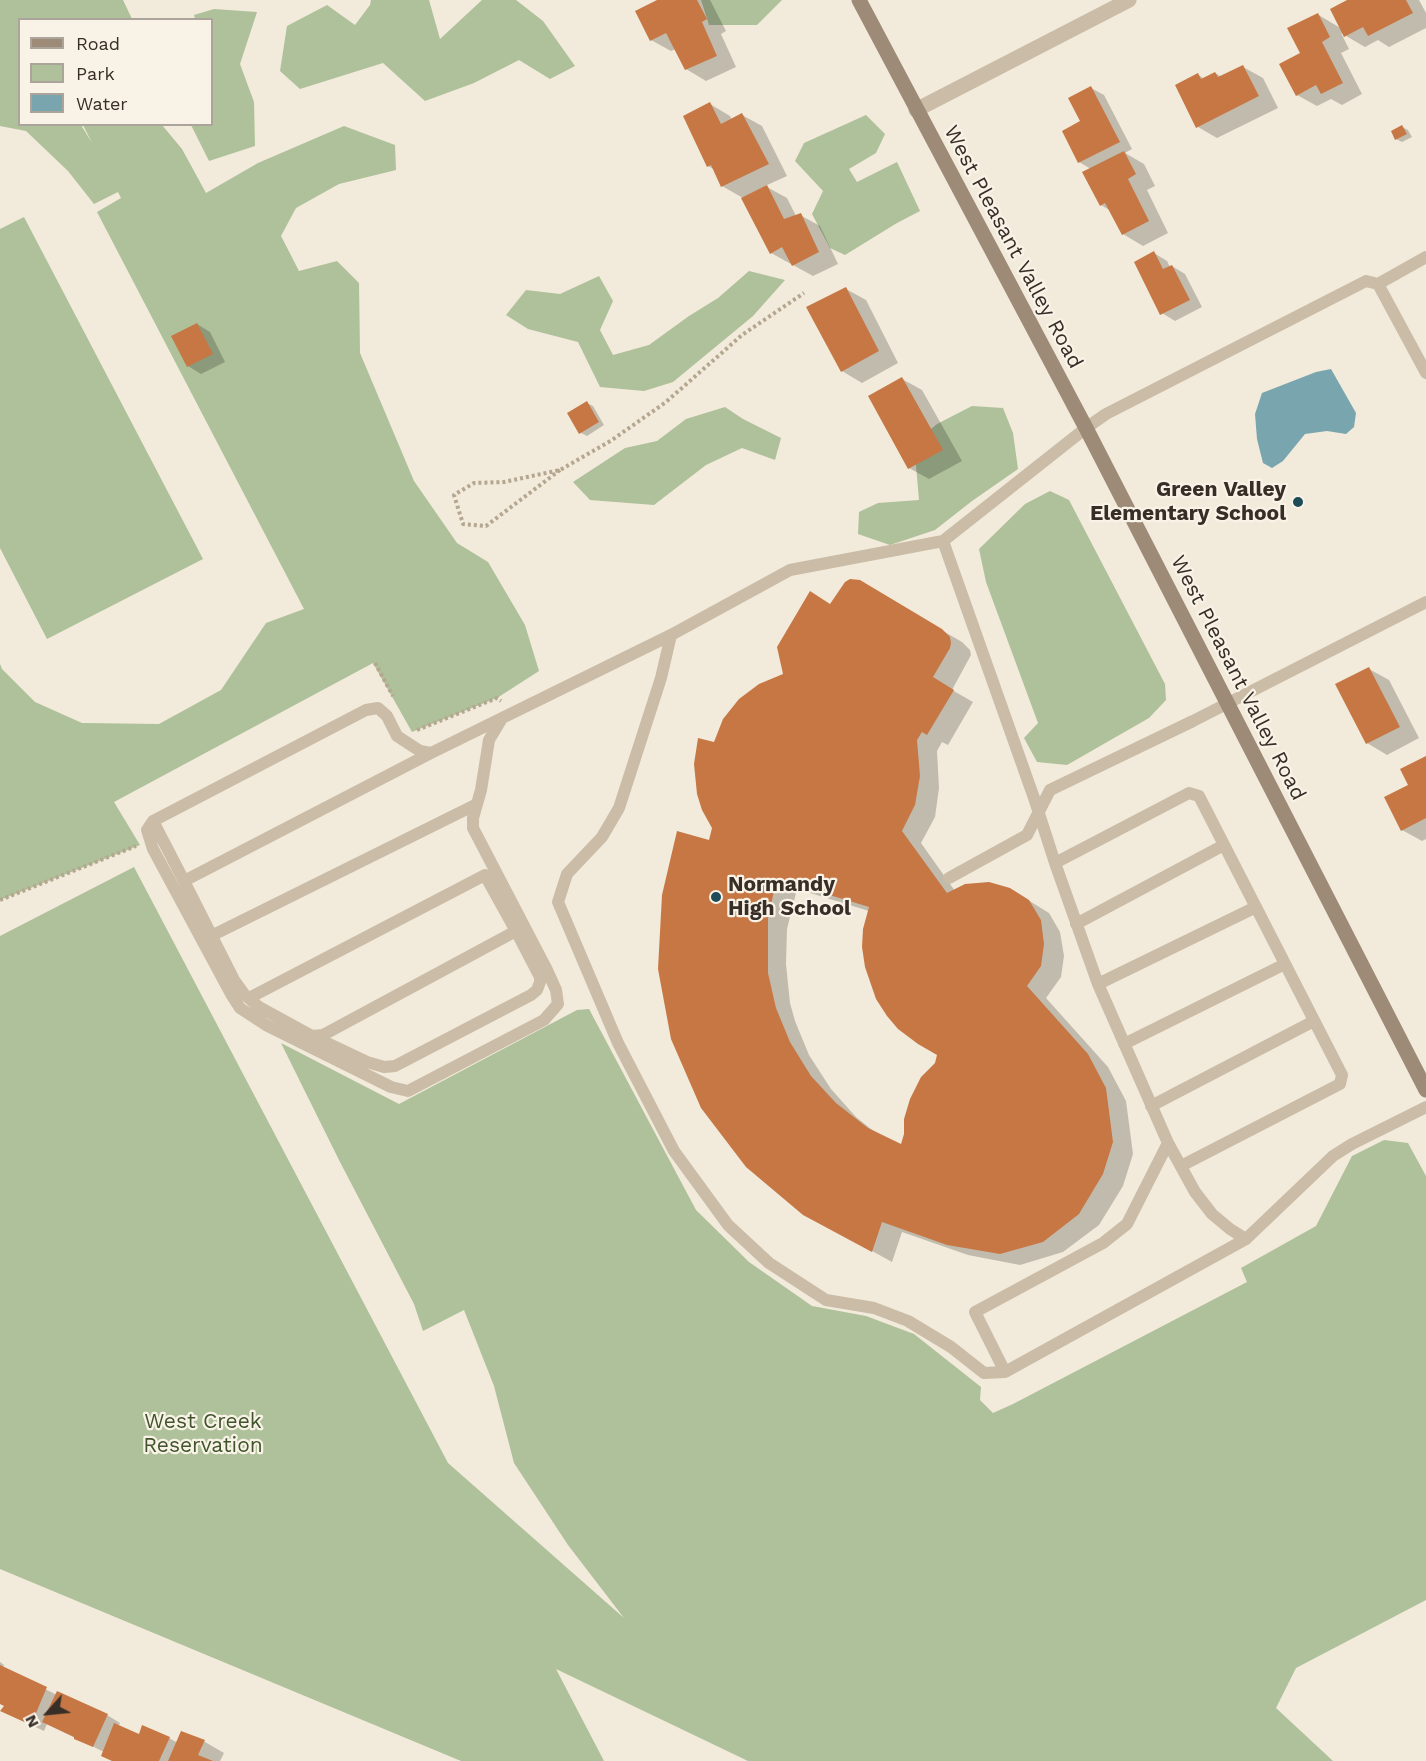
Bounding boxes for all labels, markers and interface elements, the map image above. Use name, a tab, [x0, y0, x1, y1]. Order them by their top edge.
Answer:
legend	[18, 18, 213, 126]
text: Road	[76, 33, 120, 54]
text: Park	[76, 63, 115, 84]
text: Water	[76, 93, 128, 114]
street label: West Pleasant Valley Road	[938, 121, 1088, 373]
place label: Green Valley Elementary School	[1090, 477, 1286, 527]
marker: Green Valley Elementary School	[1291, 495, 1305, 509]
street label: West Pleasant Valley Road	[1165, 551, 1311, 805]
place label: Normandy High School	[728, 872, 851, 922]
marker: Normandy High School	[709, 890, 723, 904]
park label: West Creek Reservation	[143, 1409, 263, 1459]
north arrow	[18, 1683, 78, 1743]
text: N	[20, 1712, 43, 1731]

